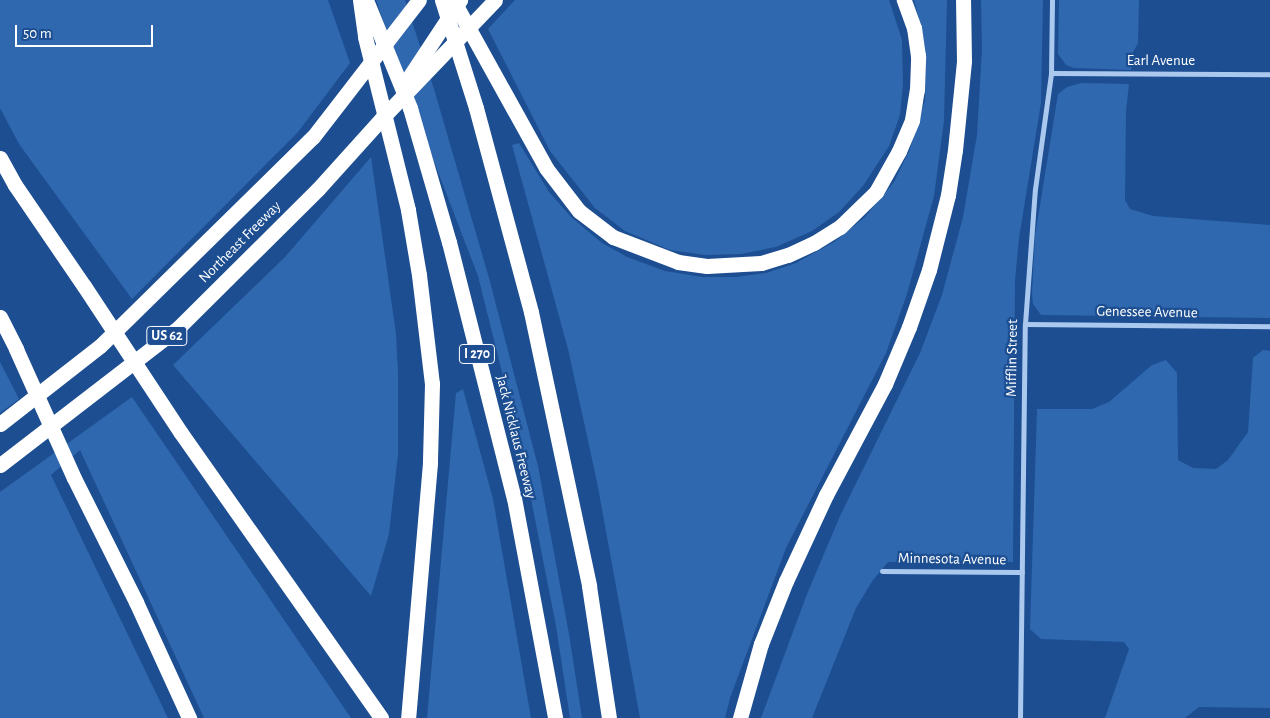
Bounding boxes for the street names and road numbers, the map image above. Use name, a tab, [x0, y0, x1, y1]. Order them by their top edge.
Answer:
street label: Earl Avenue	[1127, 52, 1195, 70]
street label: Northeast Freeway	[195, 197, 285, 287]
street label: Genessee Avenue	[1096, 302, 1198, 322]
street label: Mifflin Street	[1002, 319, 1022, 397]
road number: US 62	[146, 324, 188, 348]
road number: I 270	[458, 342, 496, 366]
street label: Jack Nicklaus Freeway	[492, 373, 540, 501]
street label: Minnesota Avenue	[898, 549, 1006, 569]

